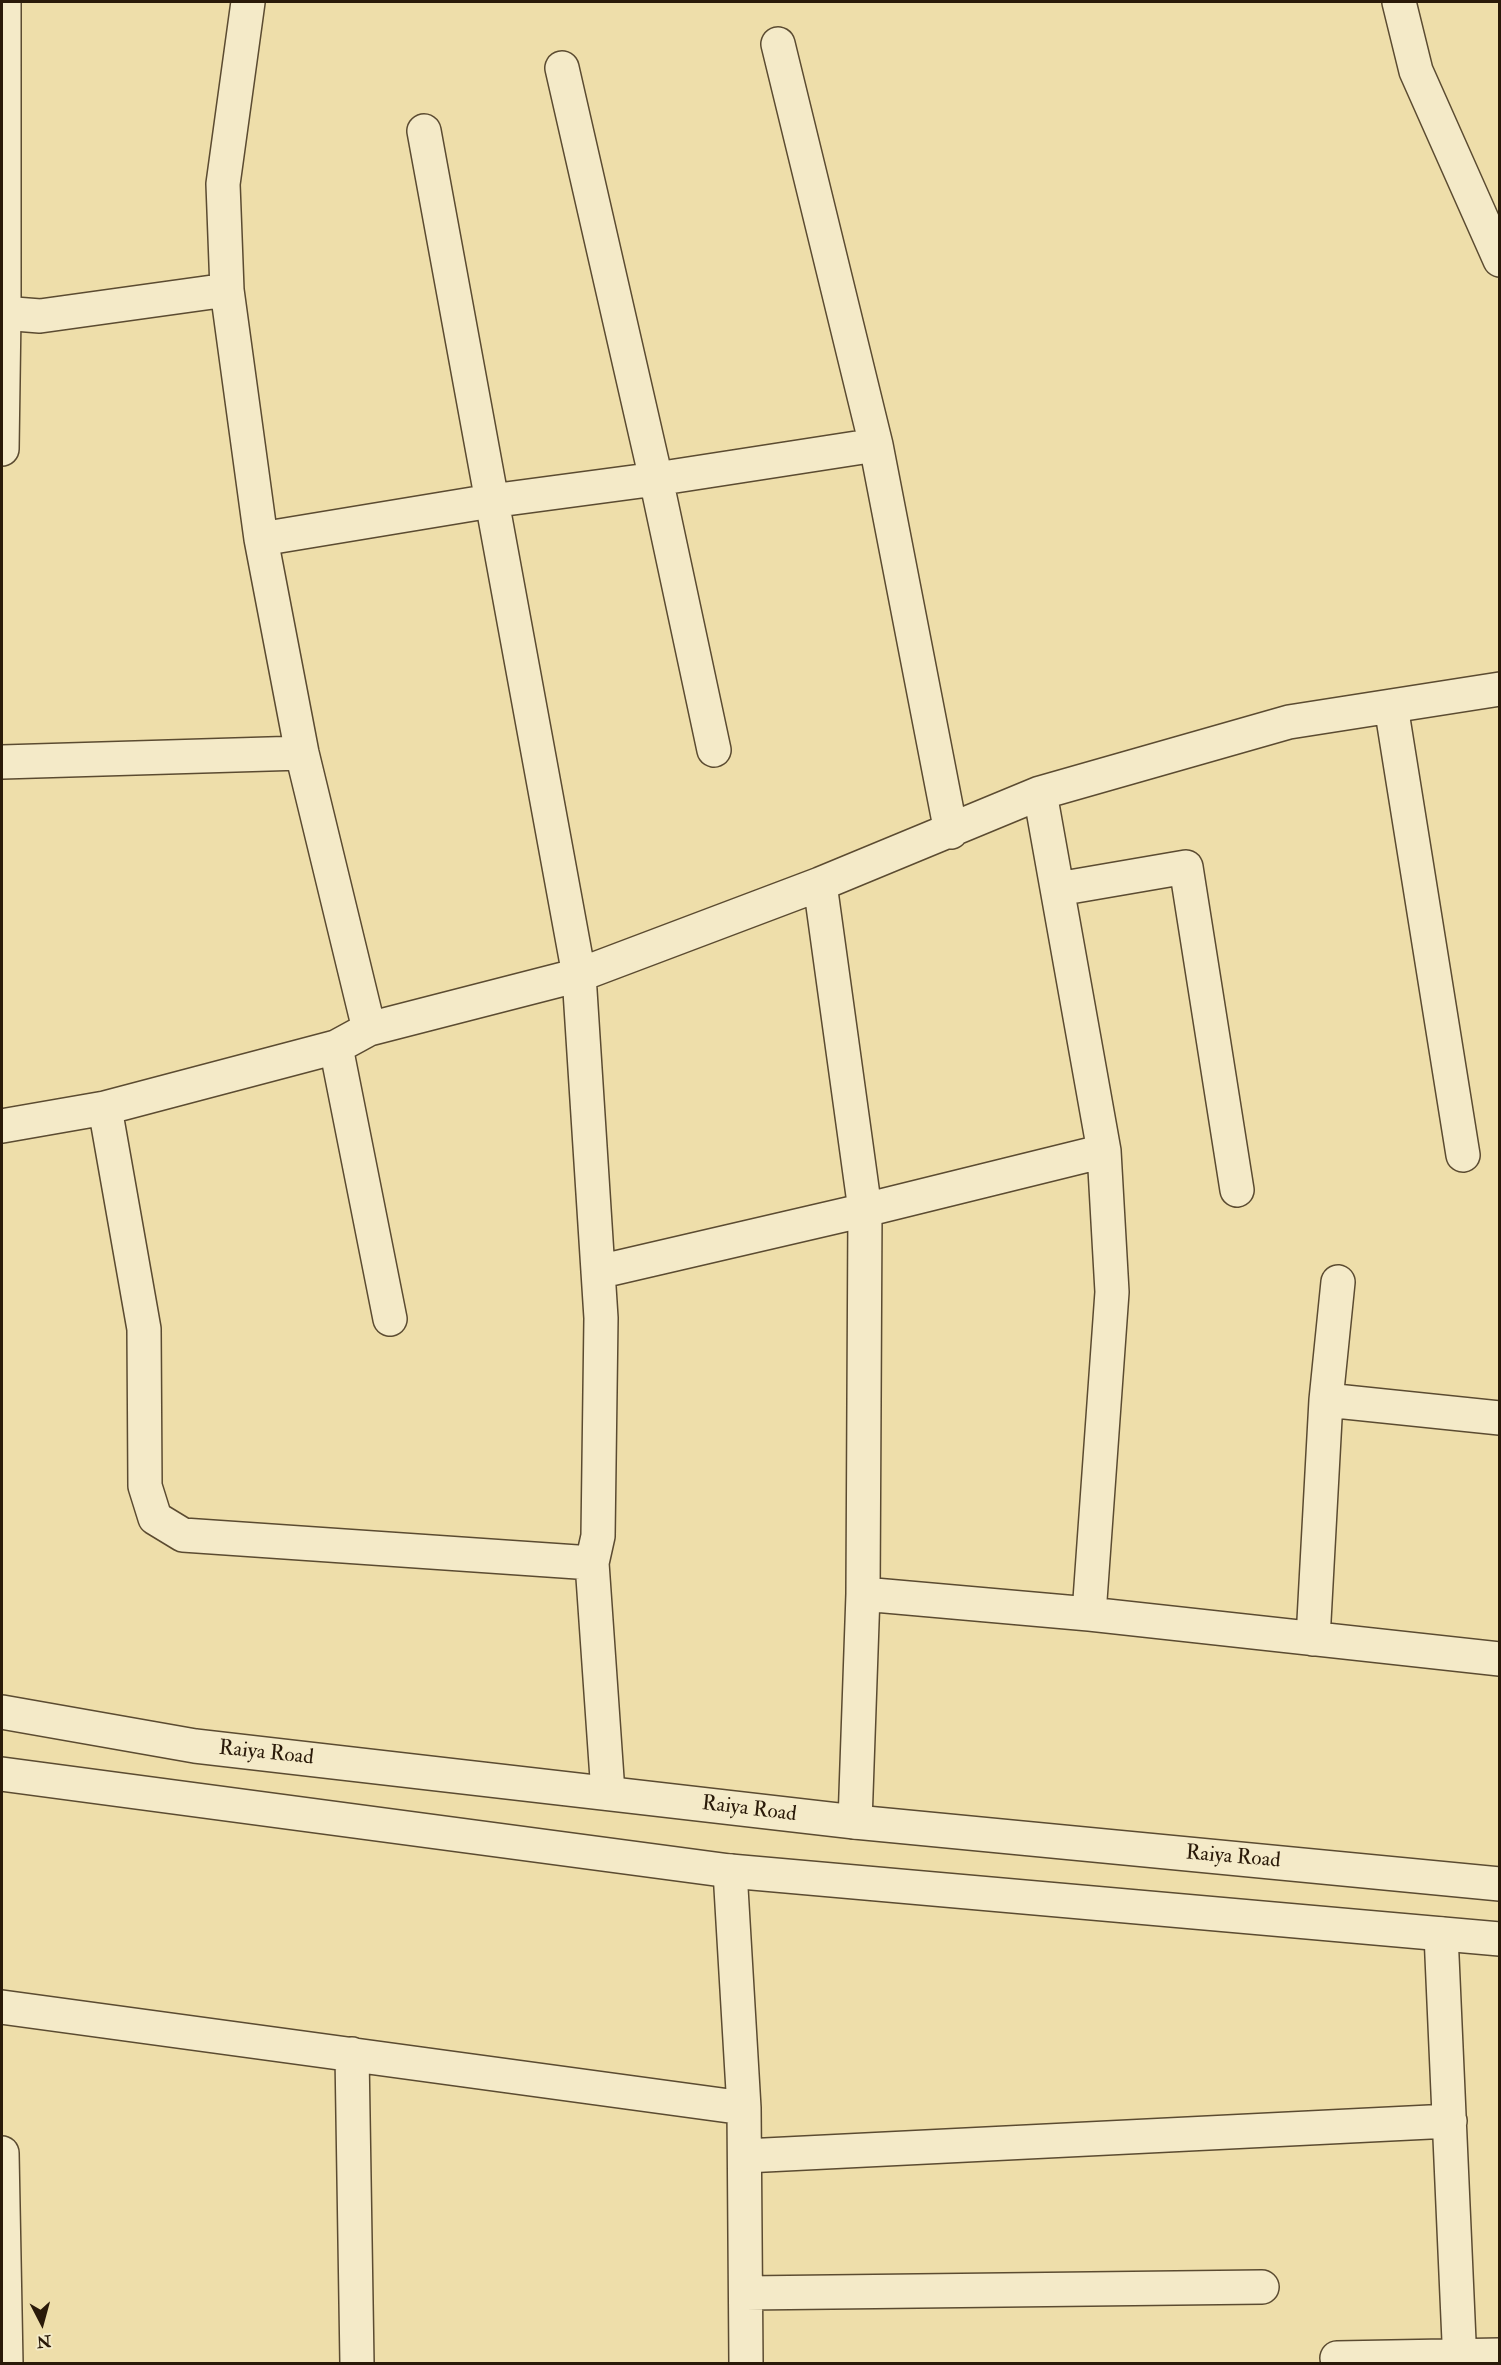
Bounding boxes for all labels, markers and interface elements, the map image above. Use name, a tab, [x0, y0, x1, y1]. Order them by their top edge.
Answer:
street label: Raiya Road	[217, 1736, 315, 1772]
street label: Raiya Road	[700, 1792, 798, 1828]
street label: Raiya Road	[1184, 1841, 1282, 1875]
north arrow	[12, 2293, 72, 2353]
text: N	[36, 2330, 52, 2352]

